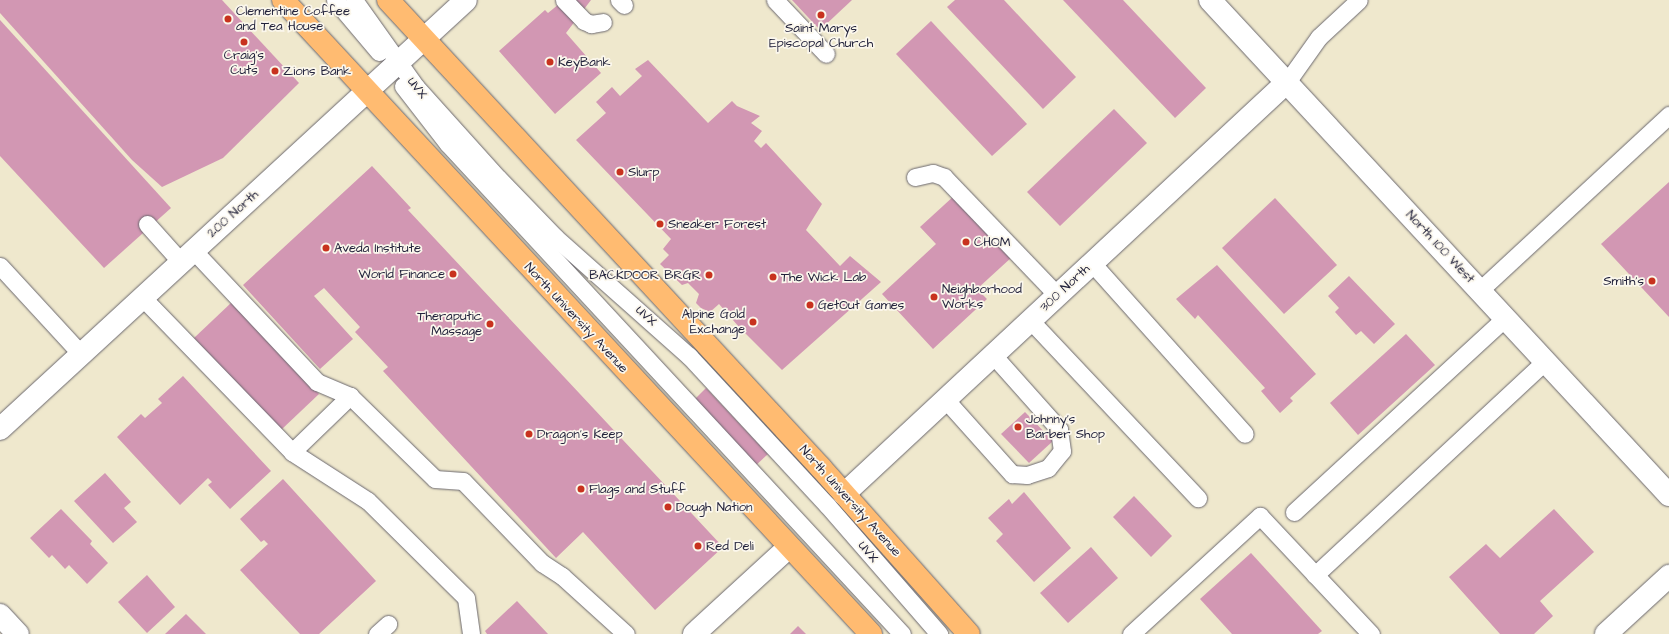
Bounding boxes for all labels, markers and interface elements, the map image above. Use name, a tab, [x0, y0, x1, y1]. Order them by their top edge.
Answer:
place label: Clementine Coffee and Tea House	[236, 4, 350, 35]
marker: Saint Marys Episcopal Church	[816, 10, 826, 20]
marker: Clementine Coffee and Tea House	[223, 14, 233, 24]
place label: Saint Marys Episcopal Church	[769, 21, 873, 52]
marker: Craig's Cuts	[239, 37, 249, 47]
place label: Craig's Cuts	[224, 48, 264, 79]
place label: KeyBank	[558, 54, 610, 70]
marker: KeyBank	[545, 57, 555, 67]
place label: Zions Bank	[283, 63, 351, 79]
marker: Zions Bank	[270, 66, 280, 76]
street label: UVX	[404, 74, 430, 102]
place label: Slurp	[628, 164, 659, 180]
marker: Slurp	[615, 167, 625, 177]
street label: 200 North	[204, 187, 262, 241]
street label: North 100 West	[1402, 207, 1478, 287]
place label: Sneaker Forest	[668, 216, 766, 232]
marker: Sneaker Forest	[655, 219, 665, 229]
place label: CHOM	[974, 234, 1011, 250]
marker: CHOM	[961, 237, 971, 247]
place label: Aveda Institute	[334, 240, 421, 256]
marker: Aveda Institute	[321, 243, 331, 253]
street label: North University Avenue	[521, 260, 631, 376]
street label: 300 North	[1037, 261, 1093, 315]
place label: World Finance	[359, 266, 445, 282]
place label: BACKDOOR BRGR	[589, 267, 701, 283]
marker: World Finance	[448, 269, 458, 279]
place label: The Wick Lab	[781, 269, 866, 285]
marker: BACKDOOR BRGR	[704, 270, 714, 280]
marker: The Wick Lab	[768, 272, 778, 282]
place label: Smith's	[1603, 273, 1644, 289]
marker: Smith's	[1647, 276, 1657, 286]
place label: Neighborhood Works	[942, 282, 1022, 313]
marker: Neighborhood Works	[929, 292, 939, 302]
place label: GetOut Games	[818, 297, 904, 313]
marker: GetOut Games	[805, 300, 815, 310]
street label: UVX	[632, 302, 660, 330]
place label: Alpine Gold Exchange	[682, 307, 745, 338]
place label: Theraputic Massage	[417, 309, 482, 340]
marker: Alpine Gold Exchange	[748, 317, 758, 327]
marker: Theraputic Massage	[485, 319, 495, 329]
place label: Johnny's Barber Shop	[1026, 412, 1105, 443]
marker: Johnny's Barber Shop	[1013, 422, 1023, 432]
place label: Dragon's Keep	[537, 426, 623, 442]
marker: Dragon's Keep	[524, 429, 534, 439]
street label: North University Avenue	[796, 442, 904, 560]
place label: Flags and Stuff	[589, 481, 686, 497]
marker: Flags and Stuff	[576, 484, 586, 494]
place label: Dough Nation	[676, 499, 752, 515]
marker: Dough Nation	[663, 502, 673, 512]
place label: Red Deli	[706, 538, 754, 554]
street label: UVX	[854, 538, 882, 566]
marker: Red Deli	[693, 541, 703, 551]

